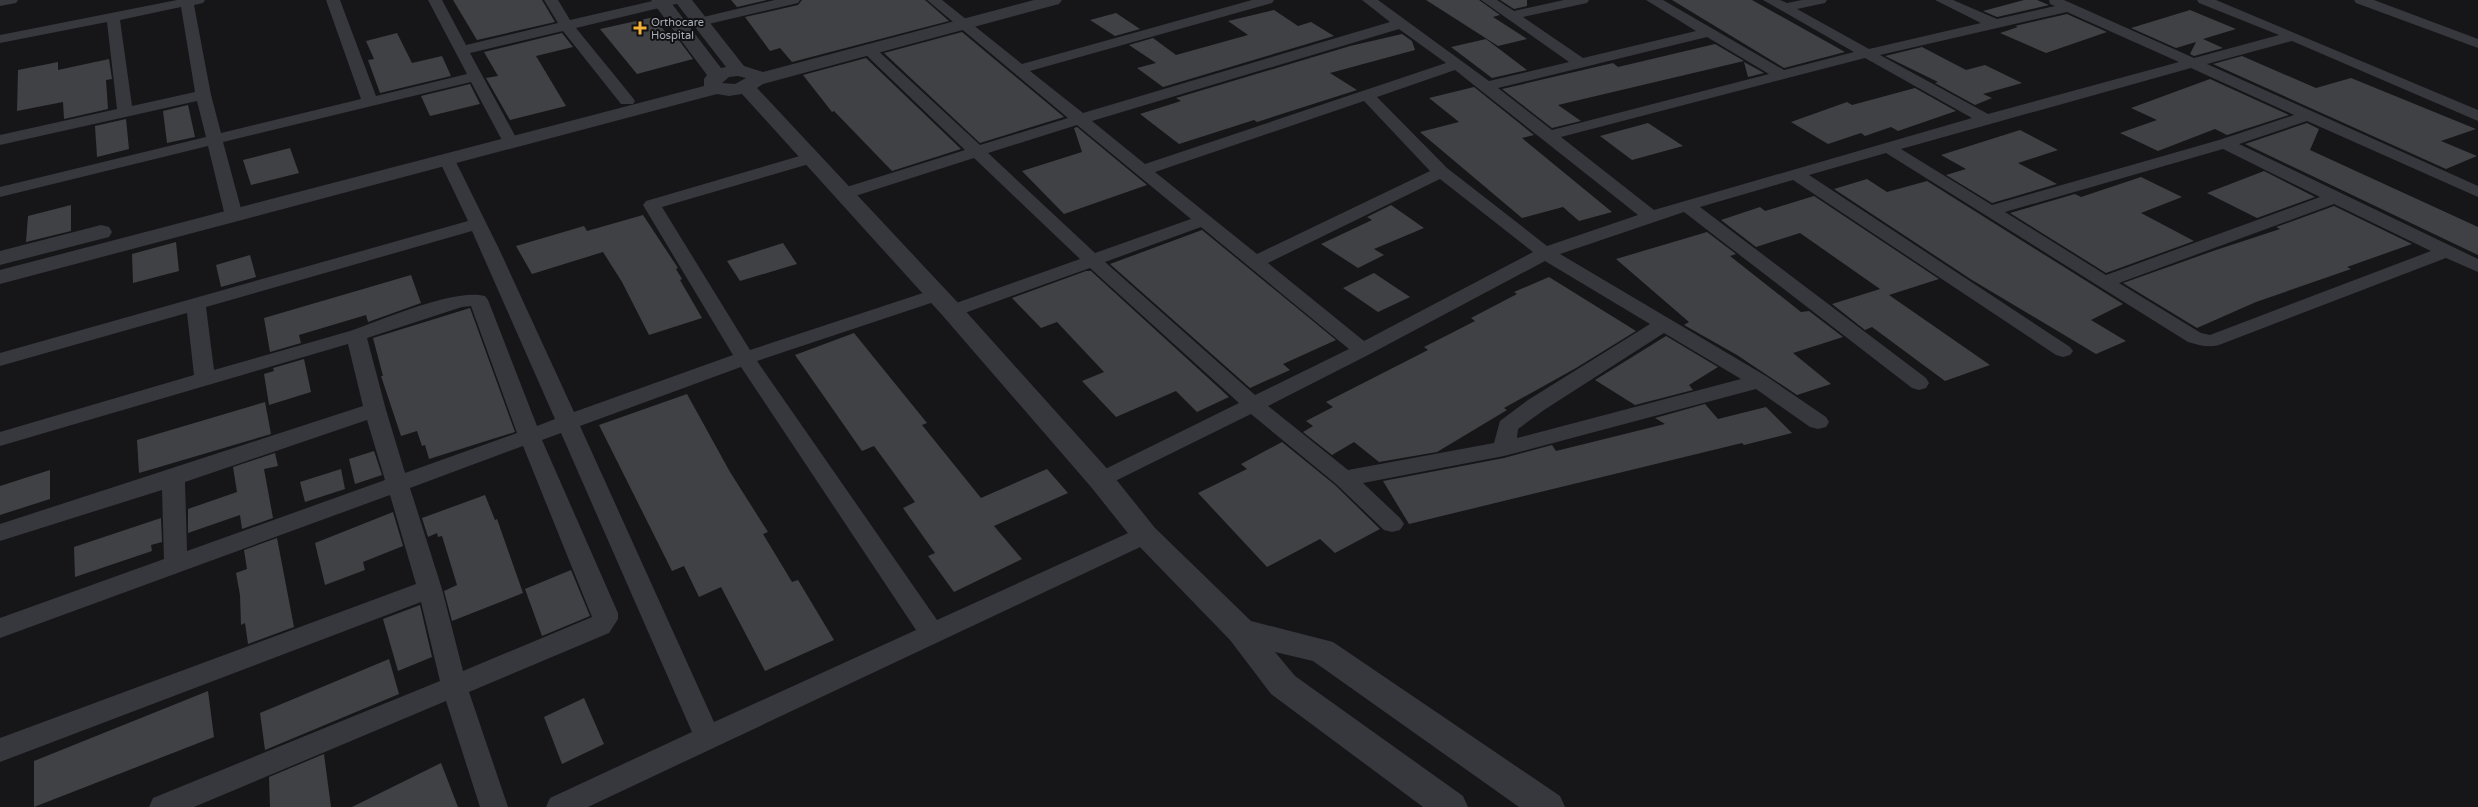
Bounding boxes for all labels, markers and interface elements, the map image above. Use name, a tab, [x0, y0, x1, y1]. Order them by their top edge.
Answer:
place label: Orthocare Hospital	[651, 16, 704, 42]
marker: Orthocare Hospital	[633, 21, 647, 35]

